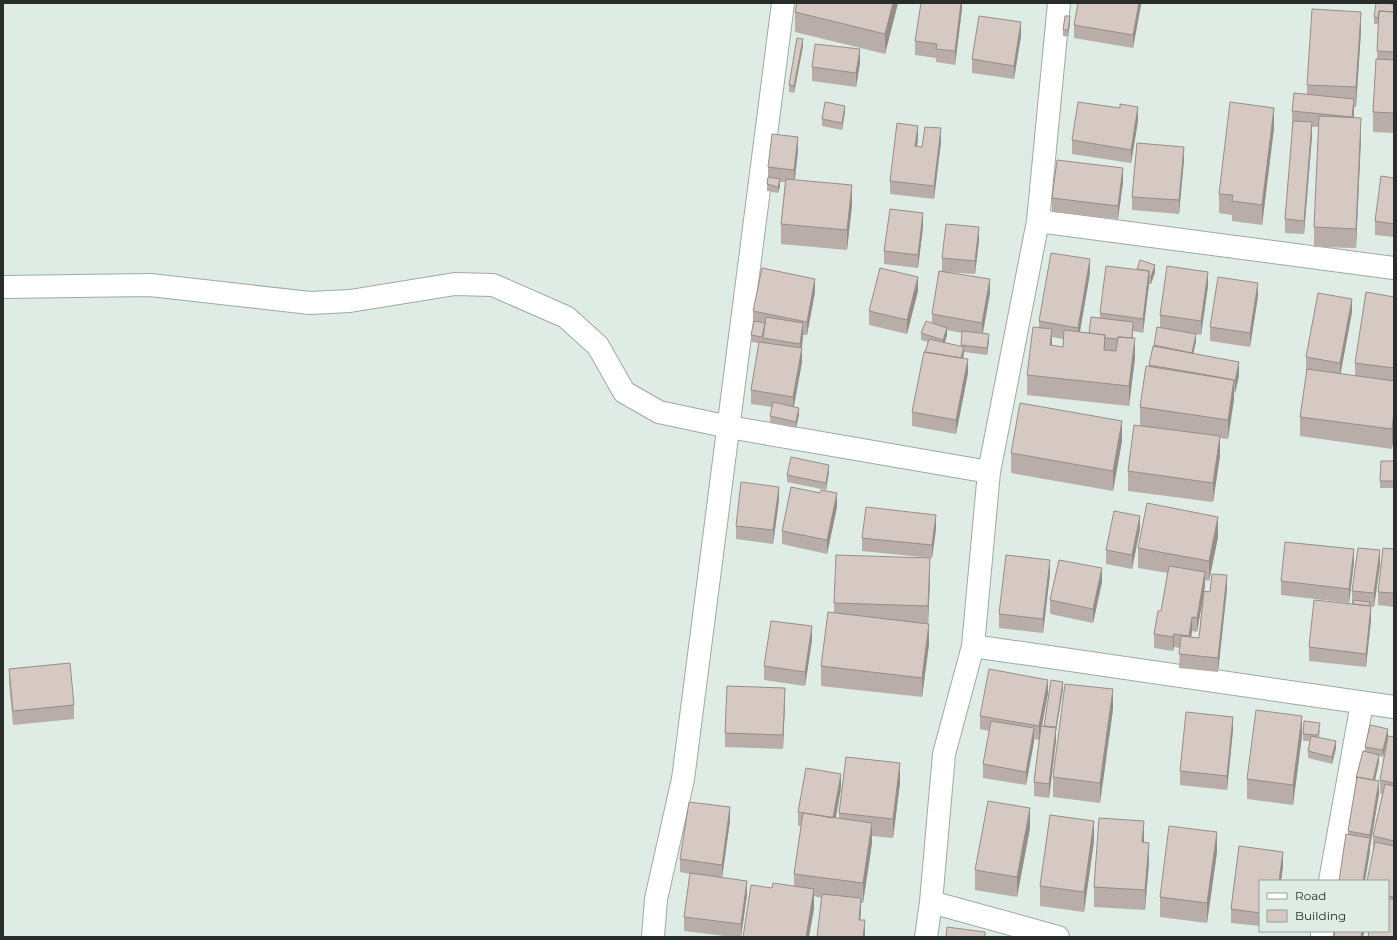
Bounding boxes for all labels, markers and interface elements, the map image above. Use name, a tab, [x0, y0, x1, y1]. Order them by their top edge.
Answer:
legend	[1259, 880, 1389, 932]
text: Road	[1295, 888, 1326, 903]
text: Building	[1295, 908, 1346, 923]

